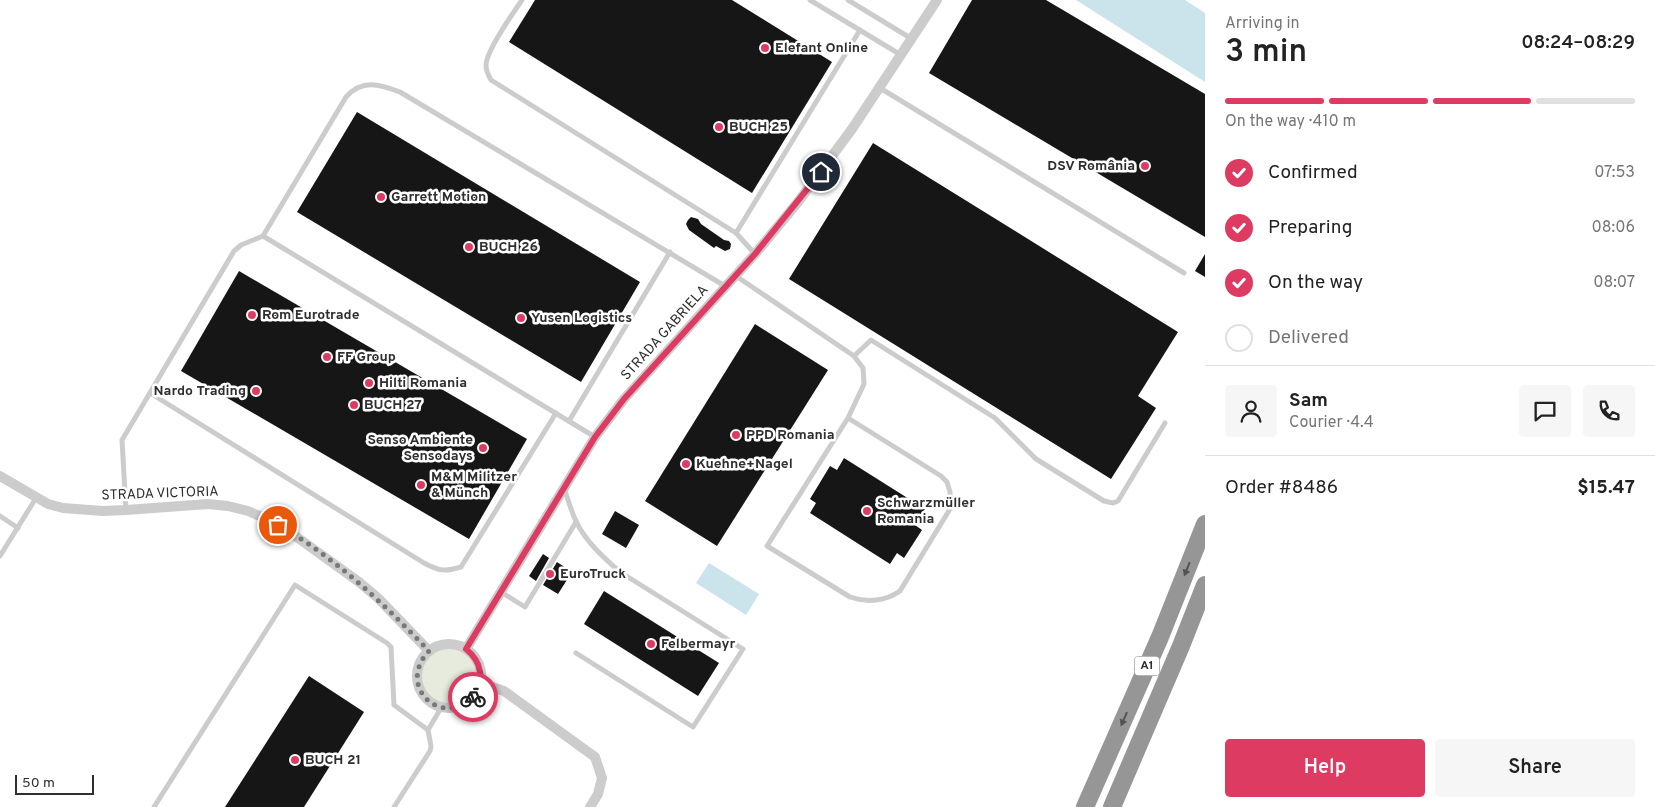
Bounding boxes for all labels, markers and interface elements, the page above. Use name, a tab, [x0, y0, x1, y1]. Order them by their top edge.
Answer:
text: Arriving in	[1225, 14, 1300, 34]
text: 08:24–08:29	[1521, 31, 1635, 55]
text: 3 min	[1225, 33, 1307, 73]
place label: Elefant Online	[775, 40, 868, 57]
marker: Elefant Online	[759, 42, 771, 54]
text: On the way · 410 m	[1225, 112, 1356, 132]
place label: BUCH 25	[729, 119, 788, 136]
marker: BUCH 25	[713, 121, 725, 133]
pin	[800, 151, 842, 193]
icon: home	[807, 158, 835, 186]
place label: DSV România	[1047, 158, 1135, 175]
icon: check	[1225, 159, 1253, 187]
marker: DSV România	[1139, 160, 1151, 172]
text: Confirmed	[1268, 161, 1358, 185]
text: 07:53	[1594, 163, 1635, 183]
place label: Garrett Motion	[391, 189, 486, 206]
marker: Garrett Motion	[375, 191, 387, 203]
icon: check	[1225, 214, 1253, 242]
text: Preparing	[1268, 216, 1352, 240]
text: 08:06	[1592, 218, 1635, 238]
place label: BUCH 26	[479, 239, 538, 256]
marker: BUCH 26	[463, 241, 475, 253]
icon: check	[1225, 269, 1253, 297]
text: On the way	[1268, 271, 1363, 295]
text: 08:07	[1593, 273, 1635, 293]
street label: STRADA GABRIELA	[618, 282, 712, 384]
place label: Rom Eurotrade	[262, 307, 360, 324]
marker: Rom Eurotrade	[246, 309, 258, 321]
place label: Yusen Logistics	[531, 310, 632, 327]
marker: Yusen Logistics	[515, 312, 527, 324]
text: Delivered	[1268, 326, 1349, 350]
place label: FF Group	[337, 349, 396, 366]
marker: FF Group	[321, 351, 333, 363]
place label: Hilti Romania	[379, 375, 467, 392]
marker: Hilti Romania	[363, 377, 375, 389]
place label: Nardo Trading	[153, 383, 246, 400]
marker: Nardo Trading	[250, 385, 262, 397]
button: person	[1225, 385, 1277, 437]
button: chat	[1519, 385, 1571, 437]
button: phone	[1583, 385, 1635, 437]
text: Sam	[1289, 389, 1328, 413]
place label: BUCH 27	[364, 397, 422, 414]
marker: BUCH 27	[348, 399, 360, 411]
text: Courier · 4.4	[1289, 413, 1374, 433]
place label: PPD Romania	[746, 427, 835, 444]
marker: PPD Romania	[730, 429, 742, 441]
place label: Senso Ambiente Sensodays	[367, 432, 473, 465]
marker: Senso Ambiente Sensodays	[477, 442, 489, 454]
place label: Kuehne+Nagel	[696, 456, 793, 473]
marker: Kuehne+Nagel	[680, 458, 692, 470]
place label: M&M Militzer & Münch	[431, 469, 517, 502]
text: Order #8486	[1225, 476, 1338, 500]
text: $15.47	[1577, 476, 1635, 500]
marker: M&M Militzer & Münch	[415, 479, 427, 491]
street label: STRADA VICTORIA	[101, 483, 219, 505]
place label: Schwarzmüller Romania	[877, 495, 975, 528]
pin	[257, 504, 299, 546]
marker: Schwarzmüller Romania	[861, 505, 873, 517]
icon: bag	[264, 511, 292, 539]
one-way arrow	[1183, 562, 1191, 577]
place label: EuroTruck	[560, 566, 626, 583]
marker: EuroTruck	[544, 568, 556, 580]
place label: Felbermayr	[661, 636, 736, 653]
marker: Felbermayr	[645, 638, 657, 650]
road number: A1	[1134, 656, 1160, 676]
courier	[448, 672, 498, 722]
icon: bike	[459, 683, 487, 711]
one-way arrow	[1120, 712, 1128, 726]
button: Help	[1225, 739, 1425, 797]
button: Share	[1435, 739, 1635, 797]
place label: BUCH 21	[305, 752, 361, 769]
marker: BUCH 21	[289, 754, 301, 766]
scale bar	[15, 772, 94, 795]
text: 50 m	[22, 775, 55, 792]

